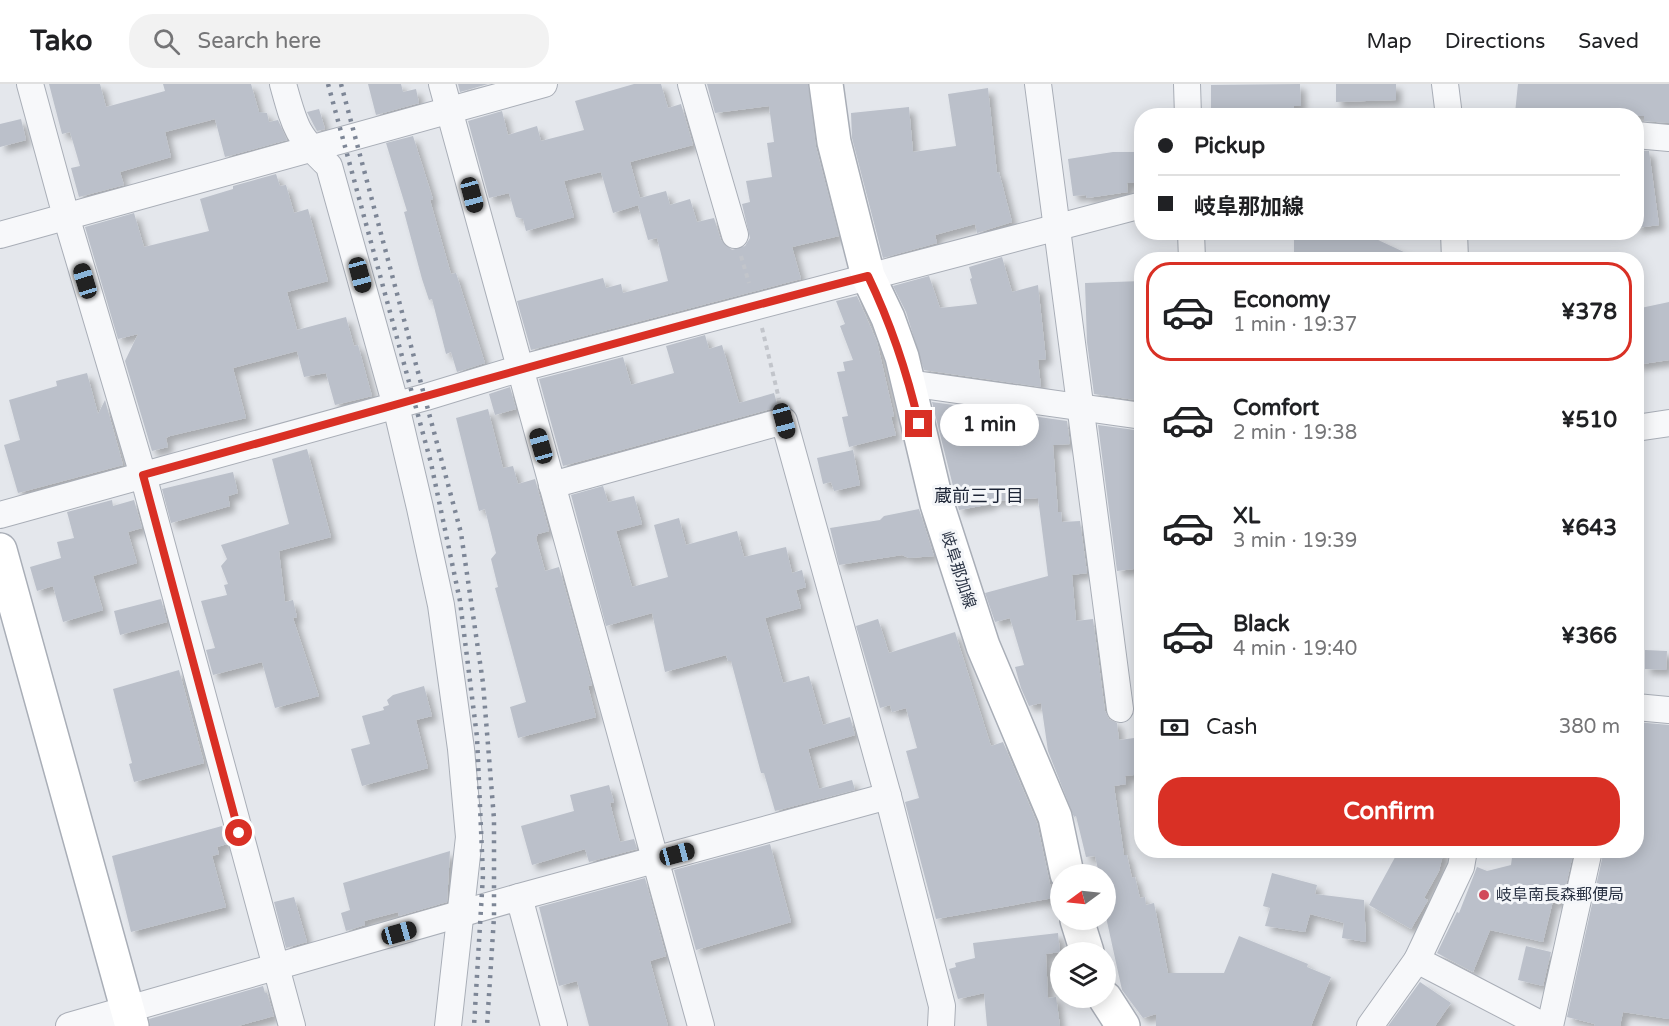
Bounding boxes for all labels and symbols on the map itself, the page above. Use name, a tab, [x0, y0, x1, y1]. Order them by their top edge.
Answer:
car	[459, 175, 485, 215]
car	[347, 255, 373, 295]
car	[71, 261, 99, 301]
car	[771, 401, 797, 441]
callout: 1 min	[940, 403, 1039, 445]
route end	[905, 410, 932, 437]
car	[527, 426, 555, 466]
district label: 蔵前三丁目	[934, 485, 1024, 507]
street label: 岐阜那加線	[936, 529, 980, 611]
route start	[225, 819, 252, 846]
car	[657, 841, 697, 867]
north arrow	[1050, 864, 1116, 930]
place label: 岐阜南長森郵便局	[1496, 885, 1624, 905]
marker: 岐阜南長森郵便局	[1477, 888, 1491, 902]
car	[379, 919, 419, 947]

